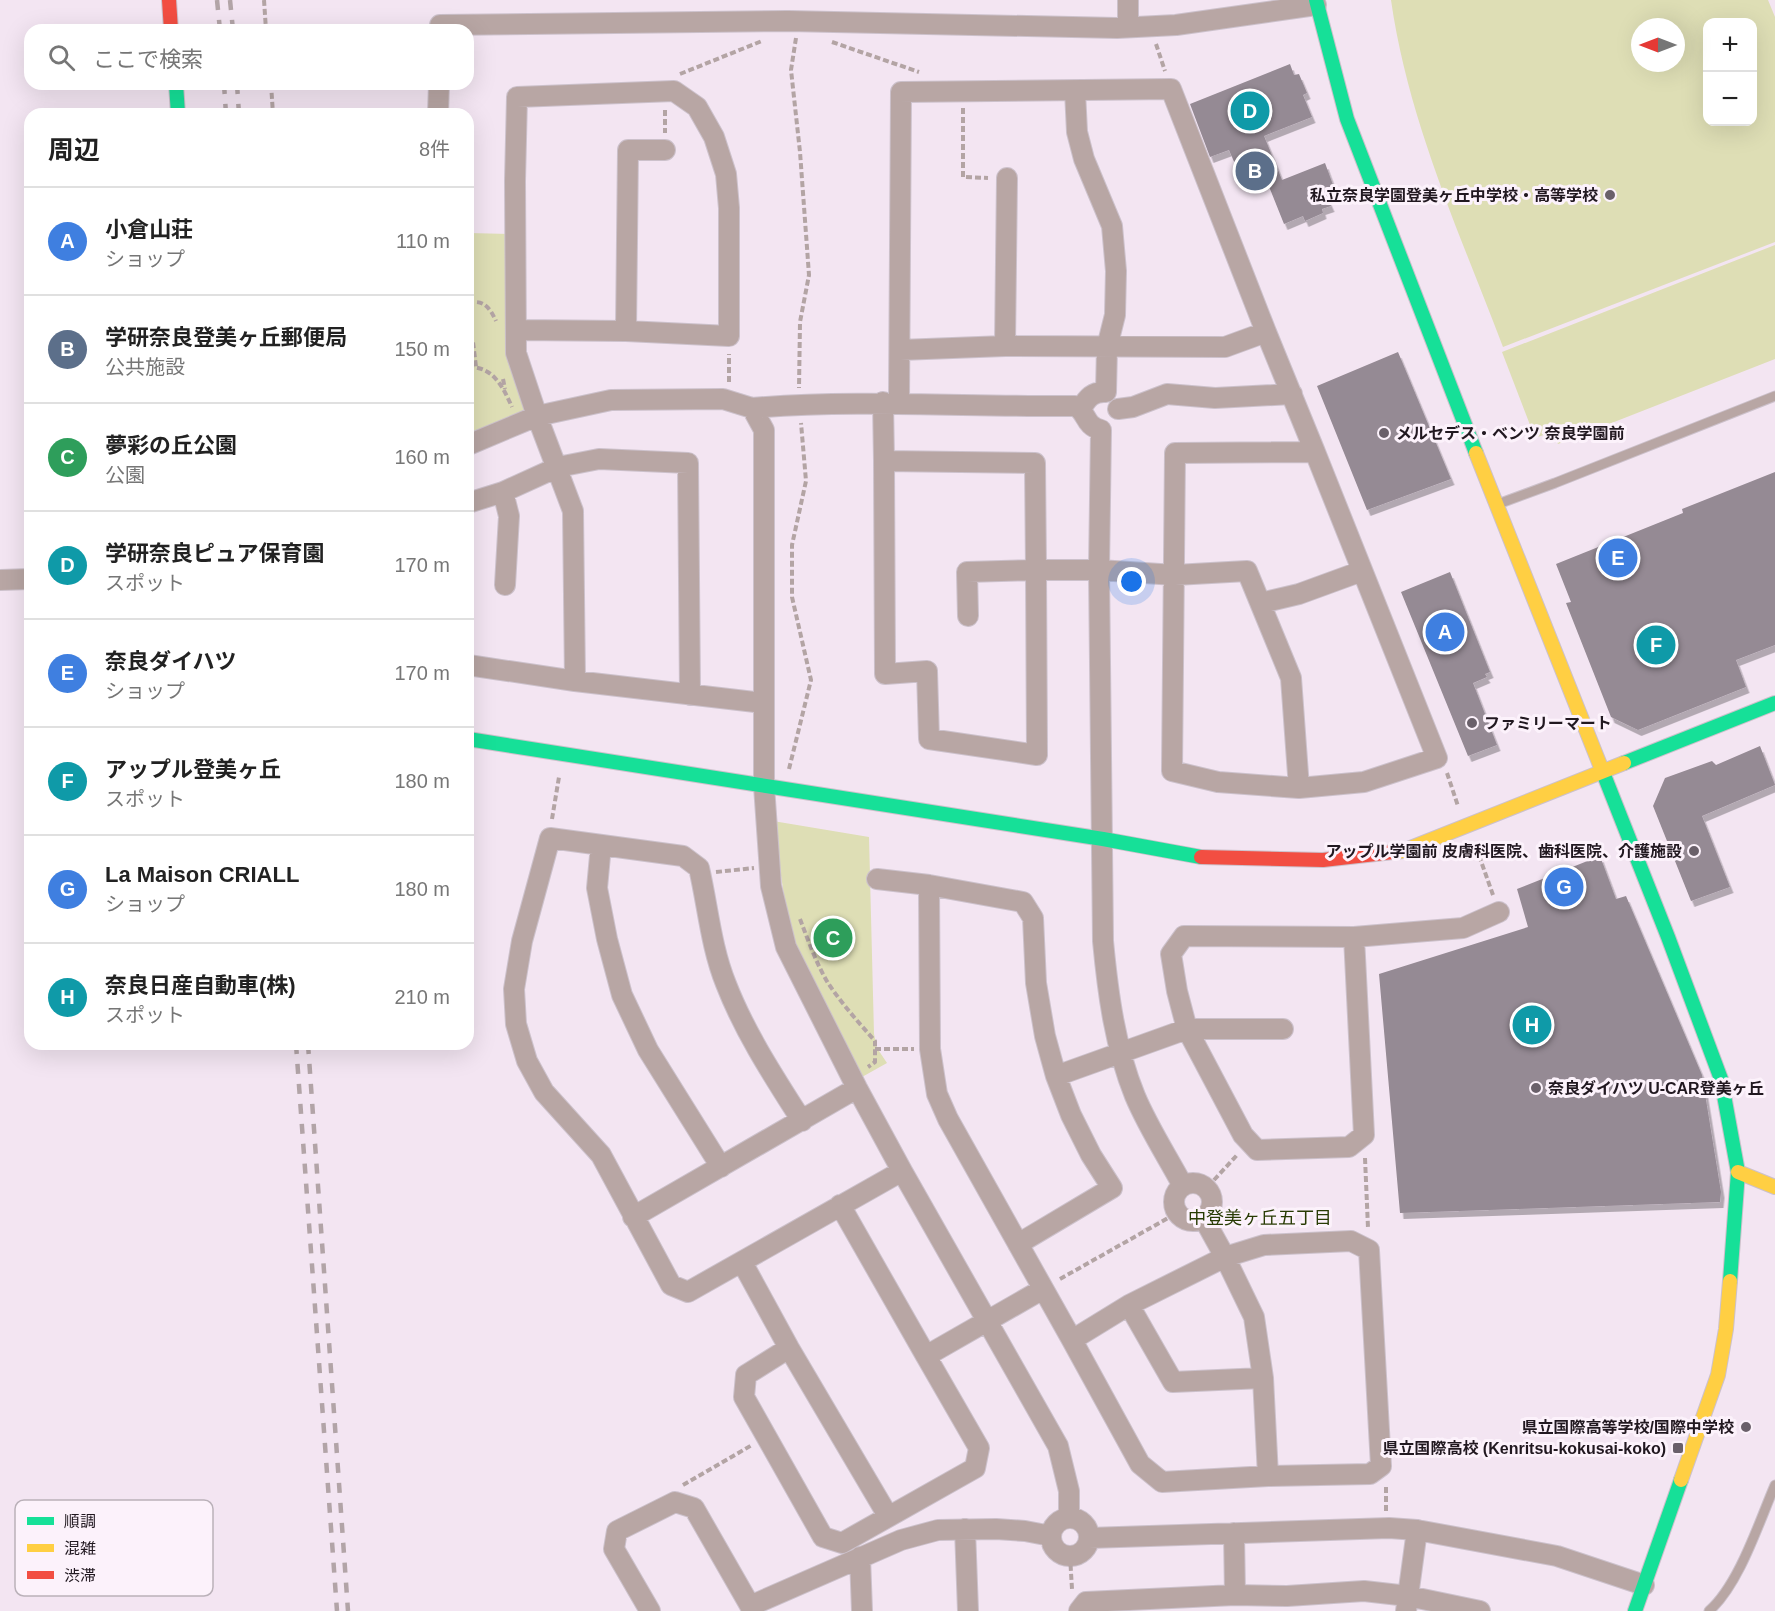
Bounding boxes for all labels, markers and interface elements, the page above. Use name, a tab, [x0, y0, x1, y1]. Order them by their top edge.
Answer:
north arrow	[1631, 18, 1685, 72]
map controls	[1703, 18, 1757, 126]
button: +	[1703, 18, 1757, 72]
search box	[24, 24, 474, 90]
icon: search	[45, 41, 78, 74]
text: ここで検索	[93, 47, 203, 72]
button: −	[1703, 72, 1757, 126]
pin: D	[1230, 88, 1270, 134]
text: 周辺	[48, 135, 100, 165]
text: 8件	[419, 138, 450, 160]
pin: B	[1236, 148, 1274, 194]
place label: 私立奈良学園登美ヶ丘中学校・高等学校	[1310, 187, 1598, 204]
marker: 私立奈良学園登美ヶ丘中学校・高等学校	[1603, 188, 1617, 202]
text: 小倉山荘	[105, 217, 193, 242]
text: A	[60, 230, 75, 252]
text: 110 m	[396, 230, 450, 252]
text: ショップ	[105, 248, 185, 270]
text: 学研奈良登美ヶ丘郵便局	[105, 325, 347, 350]
text: B	[60, 338, 75, 360]
text: 150 m	[394, 338, 450, 360]
text: 公共施設	[105, 356, 185, 378]
place label: メルセデス・ベンツ 奈良学園前	[1396, 425, 1624, 442]
marker: メルセデス・ベンツ 奈良学園前	[1377, 426, 1391, 440]
text: 夢彩の丘公園	[105, 433, 237, 458]
text: C	[60, 446, 75, 468]
text: 160 m	[394, 446, 450, 468]
text: 公園	[105, 464, 145, 486]
pin: E	[1598, 536, 1638, 580]
text: 学研奈良ピュア保育園	[105, 541, 325, 566]
text: D	[60, 554, 75, 576]
text: 170 m	[394, 554, 450, 576]
your location	[1117, 567, 1146, 596]
text: スポット	[105, 572, 185, 594]
pin: A	[1426, 610, 1464, 654]
pin: F	[1636, 622, 1676, 668]
text: 奈良ダイハツ	[105, 649, 237, 674]
text: E	[61, 662, 74, 684]
text: 170 m	[394, 662, 450, 684]
text: ショップ	[105, 680, 185, 702]
place label: ファミリーマート	[1484, 715, 1612, 732]
marker: ファミリーマート	[1465, 716, 1479, 730]
text: アップル登美ヶ丘	[105, 757, 281, 782]
text: F	[61, 770, 74, 792]
text: 180 m	[394, 770, 450, 792]
text: スポット	[105, 788, 185, 810]
place label: アップル学園前 皮膚科医院、歯科医院、介護施設	[1326, 843, 1682, 860]
marker: アップル学園前 皮膚科医院、歯科医院、介護施設	[1687, 844, 1701, 858]
text: La Maison CRIALL	[105, 862, 299, 887]
pin: G	[1544, 864, 1584, 910]
text: G	[60, 878, 75, 900]
text: 180 m	[394, 878, 450, 900]
text: ショップ	[105, 893, 185, 915]
pin: C	[814, 916, 852, 960]
text: 奈良日産自動車(株)	[105, 973, 296, 998]
text: H	[60, 986, 75, 1008]
text: 210 m	[394, 986, 450, 1008]
pin: H	[1512, 1002, 1552, 1048]
text: スポット	[105, 1004, 185, 1026]
place label: 奈良ダイハツ U-CAR登美ヶ丘	[1548, 1080, 1764, 1097]
marker: 奈良ダイハツ U-CAR登美ヶ丘	[1529, 1081, 1543, 1095]
district label: 中登美ヶ丘五丁目	[1188, 1208, 1332, 1228]
place label: 県立国際高等学校/国際中学校	[1522, 1419, 1734, 1436]
marker: 県立国際高等学校/国際中学校	[1739, 1420, 1753, 1434]
place label: 県立国際高校 (Kenritsu-kokusai-koko)	[1382, 1440, 1666, 1457]
marker: 県立国際高校 (Kenritsu-kokusai-koko)	[1671, 1441, 1685, 1455]
legend	[15, 1500, 213, 1596]
text: 順調	[64, 1513, 96, 1530]
text: 混雑	[64, 1540, 96, 1557]
text: 渋滞	[64, 1567, 96, 1584]

